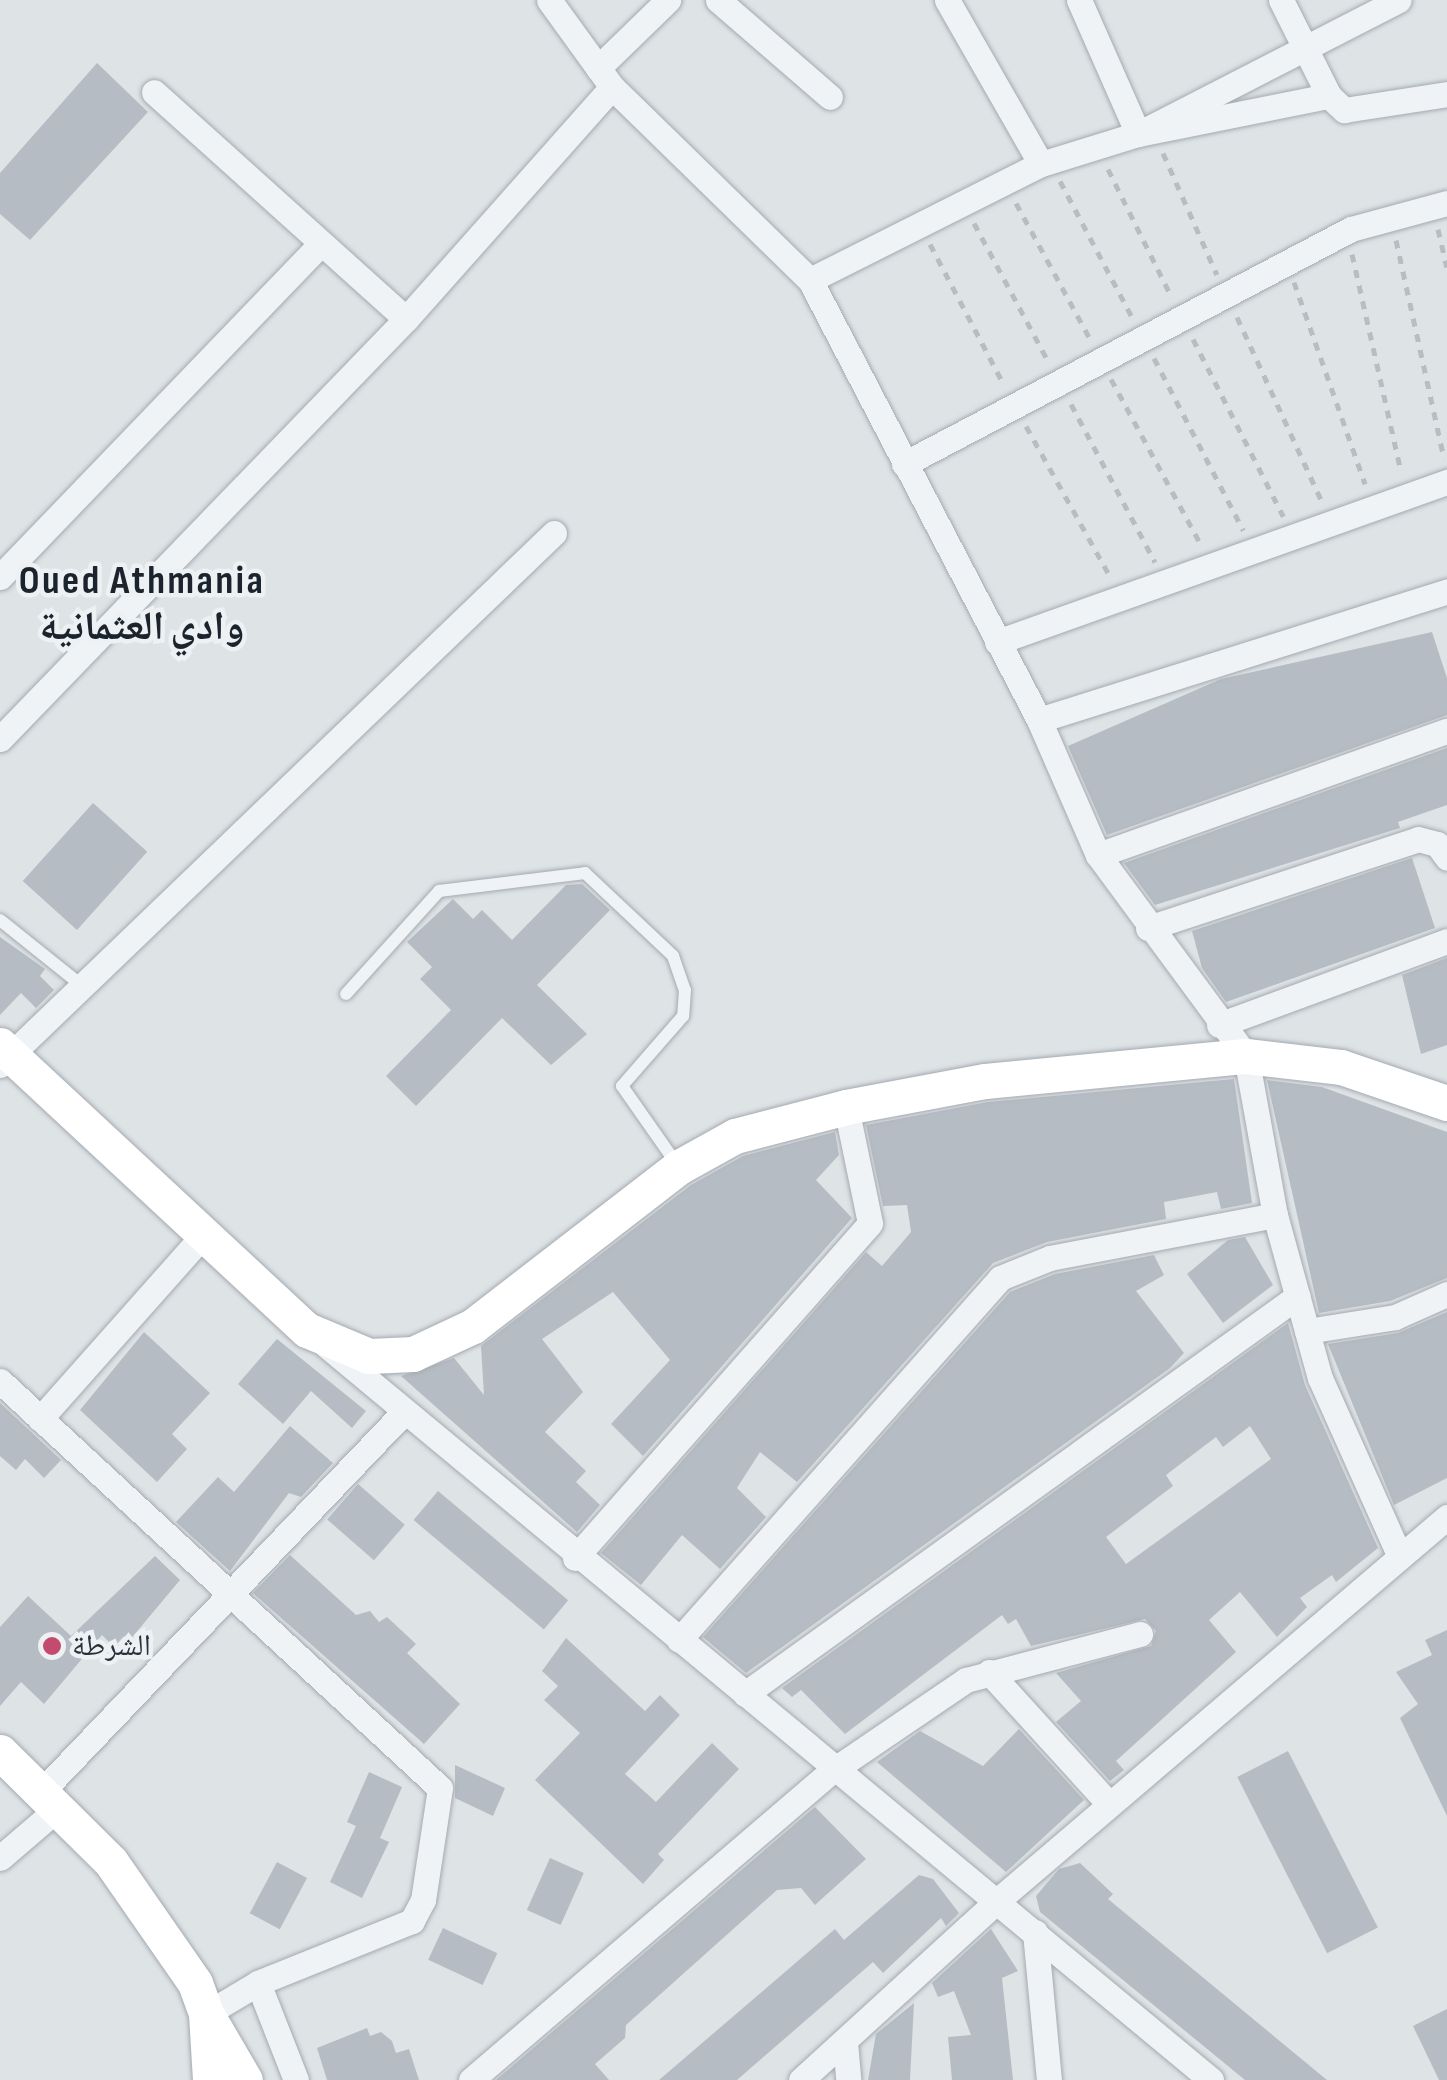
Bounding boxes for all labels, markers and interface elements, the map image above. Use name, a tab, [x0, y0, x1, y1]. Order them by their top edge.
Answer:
district label: Oued Athmania وادي العثمانية	[19, 557, 265, 651]
place label: الشرطة	[72, 1628, 151, 1664]
marker: الشرطة	[41, 1635, 63, 1657]

